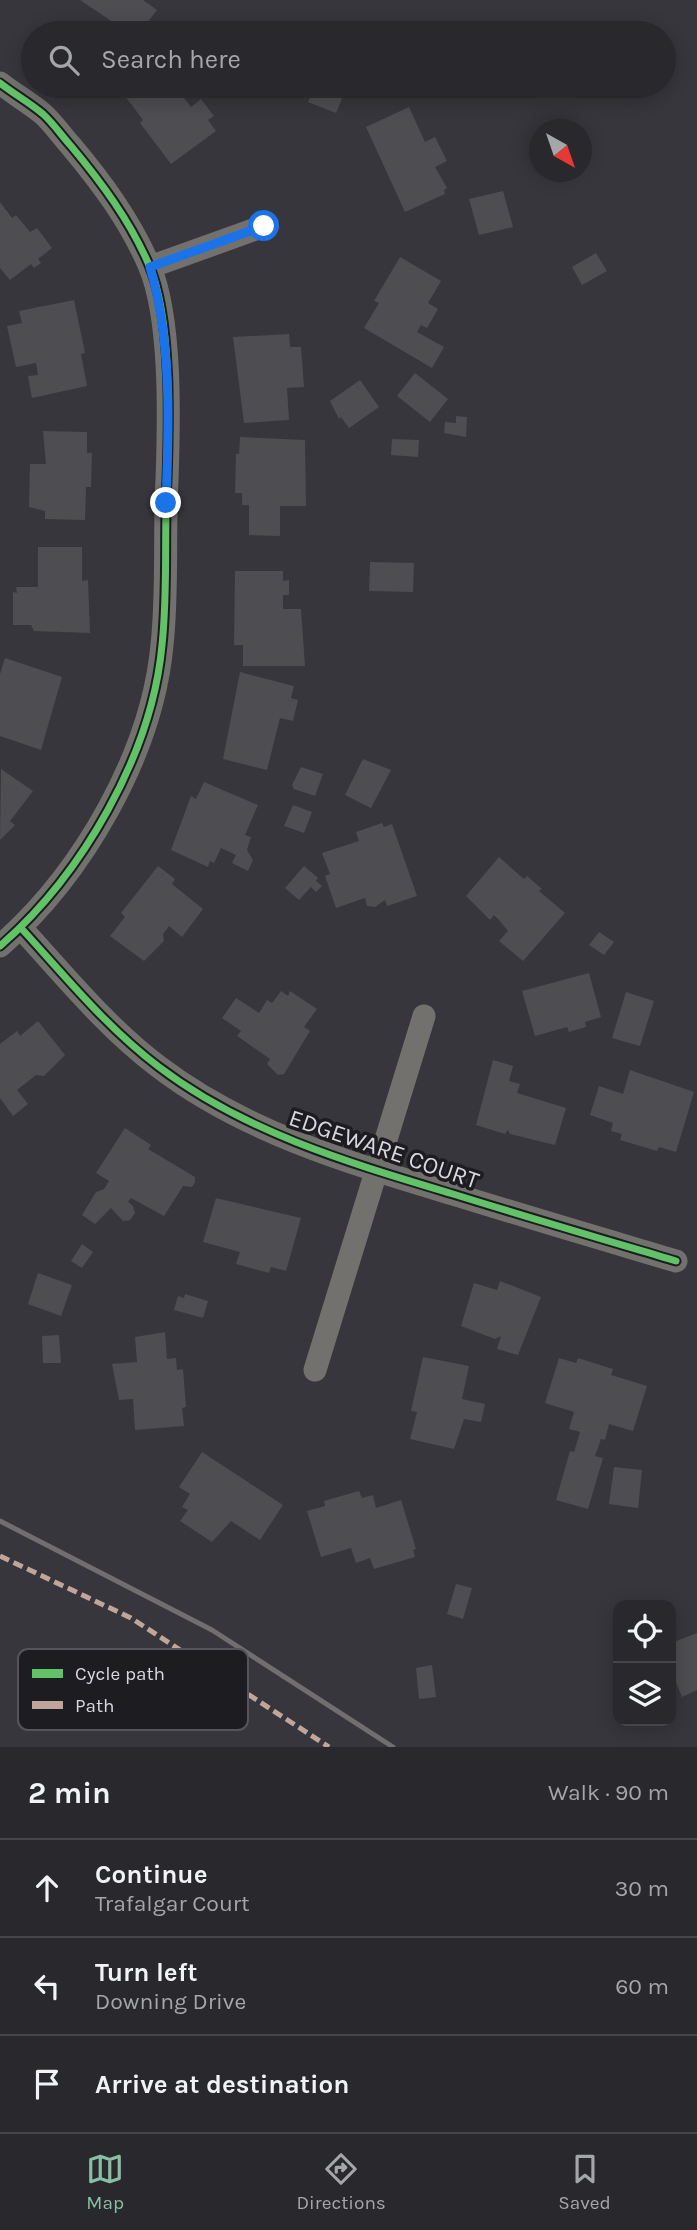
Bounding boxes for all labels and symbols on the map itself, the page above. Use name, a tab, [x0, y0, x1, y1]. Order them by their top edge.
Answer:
north arrow	[529, 119, 592, 182]
route start	[248, 210, 279, 241]
route end	[150, 487, 181, 518]
street label: EDGEWARE COURT	[285, 1103, 483, 1195]
legend	[18, 1649, 248, 1730]
text: Cycle path	[75, 1663, 165, 1685]
text: Path	[75, 1695, 115, 1717]

